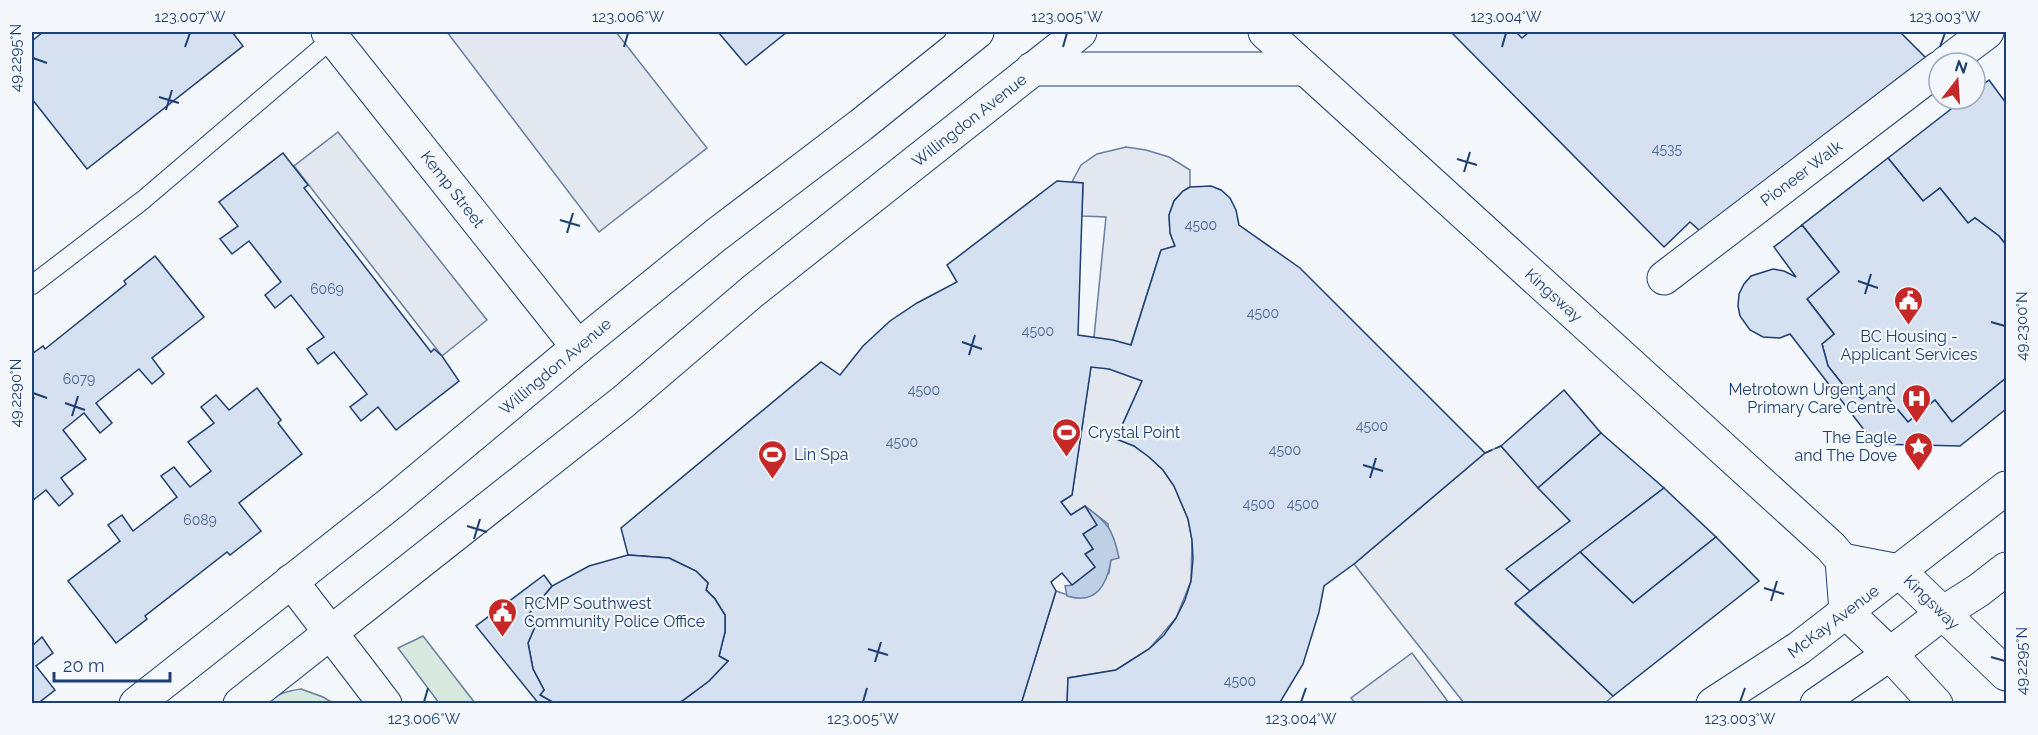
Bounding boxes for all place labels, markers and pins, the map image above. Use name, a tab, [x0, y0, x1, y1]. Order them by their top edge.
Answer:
public building icon: BC Housing - Applicant Services	[1893, 284, 1925, 326]
place label: BC Housing - Applicant Services	[1840, 327, 1978, 364]
place label: Metrotown Urgent and Primary Care Centre	[1728, 380, 1896, 417]
hospital icon: Metrotown Urgent and Primary Care Centre	[1901, 382, 1933, 424]
sports icon: Crystal Point	[1051, 416, 1083, 458]
place label: Crystal Point	[1088, 423, 1181, 442]
place label: The Eagle and The Dove	[1795, 428, 1897, 465]
place icon: The Eagle and The Dove	[1902, 430, 1934, 472]
sports icon: Lin Spa	[757, 438, 789, 480]
place label: Lin Spa	[794, 445, 849, 464]
place label: RCMP Southwest Community Police Office	[524, 594, 705, 631]
public building icon: RCMP Southwest Community Police Office	[487, 596, 519, 638]

